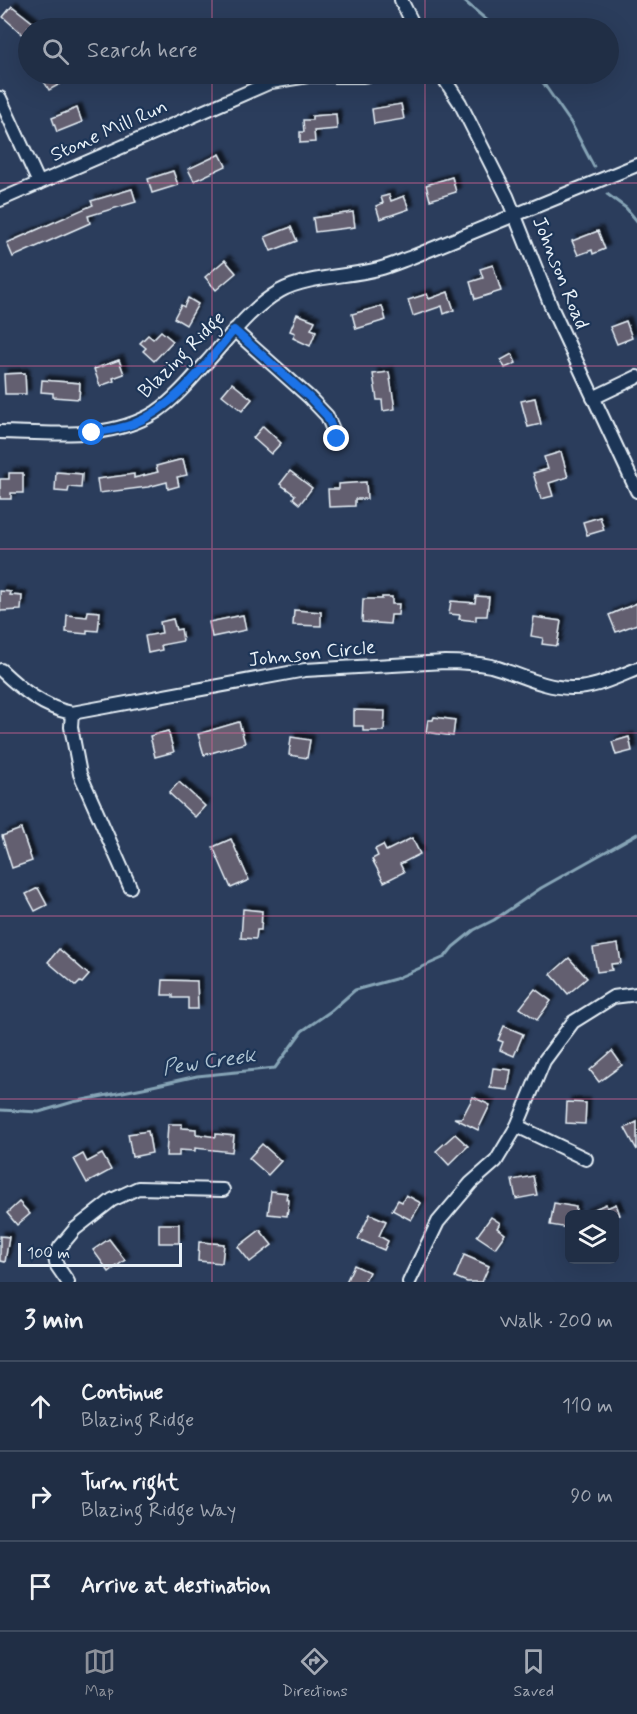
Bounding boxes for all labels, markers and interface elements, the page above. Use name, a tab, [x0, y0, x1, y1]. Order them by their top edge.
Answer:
search box	[18, 18, 619, 84]
icon: search	[39, 35, 72, 68]
text: Search here	[87, 37, 198, 65]
street label: Stone Mill Run	[46, 93, 172, 169]
street label: Johnson Road	[525, 213, 595, 333]
street label: Blazing Ridge	[132, 305, 233, 406]
route start	[78, 419, 104, 445]
route end	[323, 425, 349, 451]
street label: Johnson Circle	[247, 634, 377, 674]
water label: Pew Creek	[161, 1041, 259, 1082]
map controls	[565, 1210, 619, 1264]
button: layers	[565, 1210, 619, 1264]
scale bar	[18, 1240, 182, 1268]
text: 100 m	[27, 1243, 70, 1264]
text: 3 min	[24, 1304, 84, 1338]
text: Walk · 200 m	[500, 1308, 613, 1335]
text: Continue	[81, 1379, 163, 1407]
icon: ahead	[24, 1390, 57, 1423]
text: 110 m	[562, 1393, 613, 1420]
text: Blazing Ridge	[81, 1407, 194, 1434]
text: Turn right	[81, 1469, 179, 1497]
icon: right	[24, 1480, 57, 1513]
text: 90 m	[570, 1483, 613, 1510]
text: Blazing Ridge Way	[81, 1497, 236, 1524]
icon: arrive	[24, 1570, 57, 1603]
text: Arrive at destination	[81, 1572, 271, 1600]
tab: Map	[83, 1645, 116, 1702]
tab: Directions	[282, 1645, 348, 1702]
tab: Saved	[514, 1645, 554, 1702]

